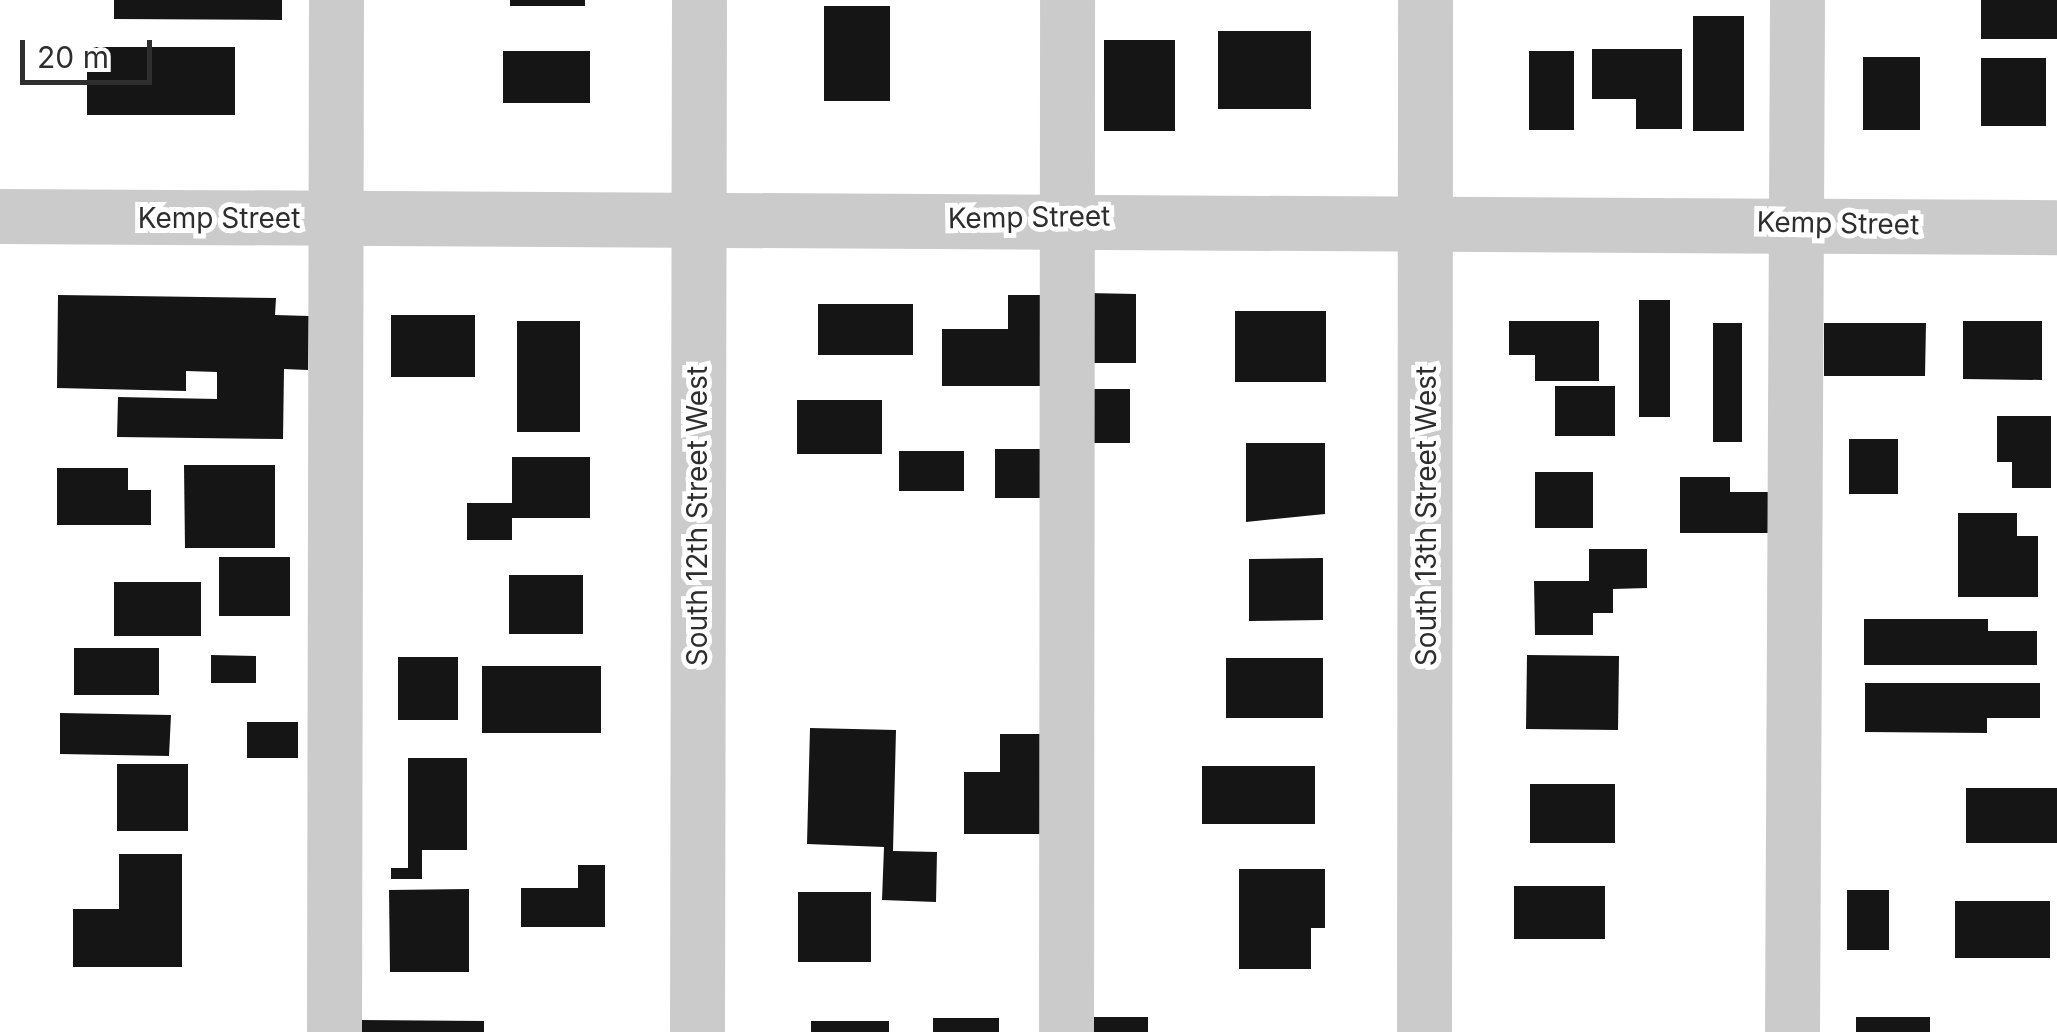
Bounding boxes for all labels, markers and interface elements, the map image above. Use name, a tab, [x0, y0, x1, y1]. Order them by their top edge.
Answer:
scale bar	[25, 20, 158, 82]
text: 20 m	[37, 39, 109, 75]
street label: Kemp Street	[947, 199, 1111, 235]
street label: Kemp Street	[138, 201, 300, 235]
street label: Kemp Street	[1756, 205, 1920, 241]
street label: South 12th Street West	[680, 366, 714, 666]
street label: South 13th Street West	[1409, 366, 1443, 666]

